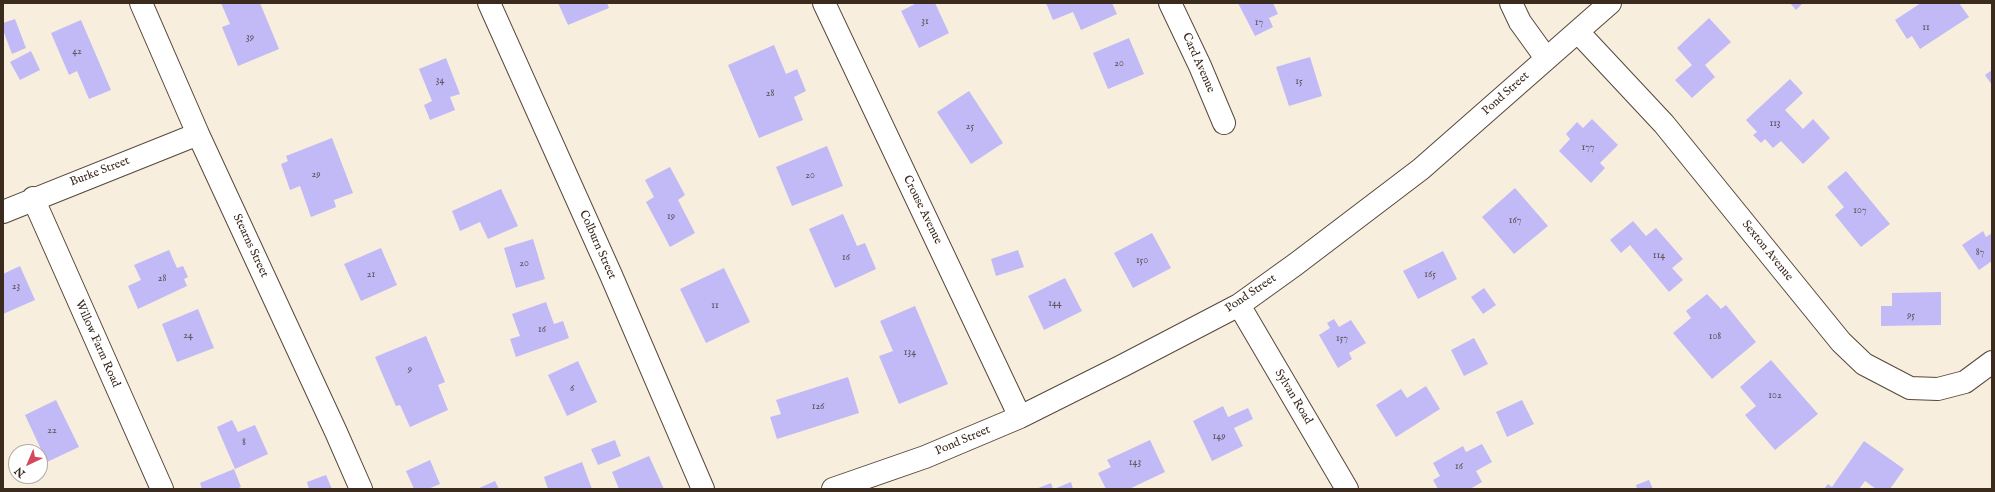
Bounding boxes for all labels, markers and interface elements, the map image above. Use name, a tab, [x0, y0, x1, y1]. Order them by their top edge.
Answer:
house number: 31	[921, 16, 929, 28]
house number: 17	[1255, 17, 1263, 29]
house number: 11	[1922, 22, 1930, 34]
street label: Card Avenue	[1178, 31, 1218, 95]
house number: 39	[246, 32, 254, 44]
house number: 42	[72, 46, 82, 58]
house number: 20	[1114, 58, 1124, 70]
street label: Pond Street	[1479, 69, 1533, 119]
house number: 34	[436, 75, 444, 87]
house number: 15	[1295, 76, 1303, 88]
house number: 28	[766, 88, 774, 100]
house number: 113	[1769, 118, 1781, 130]
house number: 25	[966, 121, 974, 133]
house number: 177	[1581, 142, 1595, 154]
street label: Burke Street	[68, 154, 132, 190]
house number: 29	[311, 169, 321, 181]
house number: 20	[805, 170, 815, 182]
street label: Crouse Avenue	[899, 173, 945, 247]
house number: 107	[1853, 205, 1867, 217]
street label: Colburn Street	[575, 208, 619, 282]
house number: 19	[667, 211, 675, 223]
street label: Stearns Street	[229, 212, 271, 280]
house number: 167	[1509, 215, 1521, 227]
street label: Sexton Avenue	[1738, 218, 1796, 284]
house number: 87	[1976, 247, 1984, 259]
house number: 114	[1653, 250, 1665, 262]
house number: 16	[842, 252, 850, 264]
house number: 150	[1136, 255, 1148, 267]
house number: 20	[519, 258, 529, 270]
house number: 21	[367, 269, 375, 281]
house number: 165	[1424, 269, 1436, 281]
street label: Pond Street	[1223, 272, 1279, 316]
house number: 28	[158, 273, 166, 285]
house number: 23	[12, 281, 20, 293]
street label: Willow Farm Road	[71, 298, 123, 390]
house number: 144	[1048, 298, 1062, 310]
house number: 11	[711, 300, 719, 312]
house number: 95	[1907, 310, 1915, 322]
house number: 16	[538, 324, 546, 336]
house number: 24	[183, 330, 193, 342]
house number: 108	[1709, 331, 1721, 343]
house number: 157	[1336, 333, 1348, 345]
house number: 134	[904, 347, 916, 359]
house number: 9	[408, 364, 412, 376]
street label: Sylvan Road	[1271, 367, 1315, 427]
house number: 6	[570, 383, 574, 395]
house number: 102	[1768, 390, 1782, 402]
house number: 126	[812, 401, 824, 413]
street label: Pond Street	[933, 423, 993, 459]
house number: 22	[47, 425, 57, 437]
house number: 149	[1213, 431, 1225, 443]
house number: 8	[242, 437, 246, 449]
north arrow	[8, 444, 48, 484]
house number: 143	[1129, 457, 1141, 469]
house number: 16	[1455, 461, 1463, 473]
text: N	[12, 464, 29, 480]

